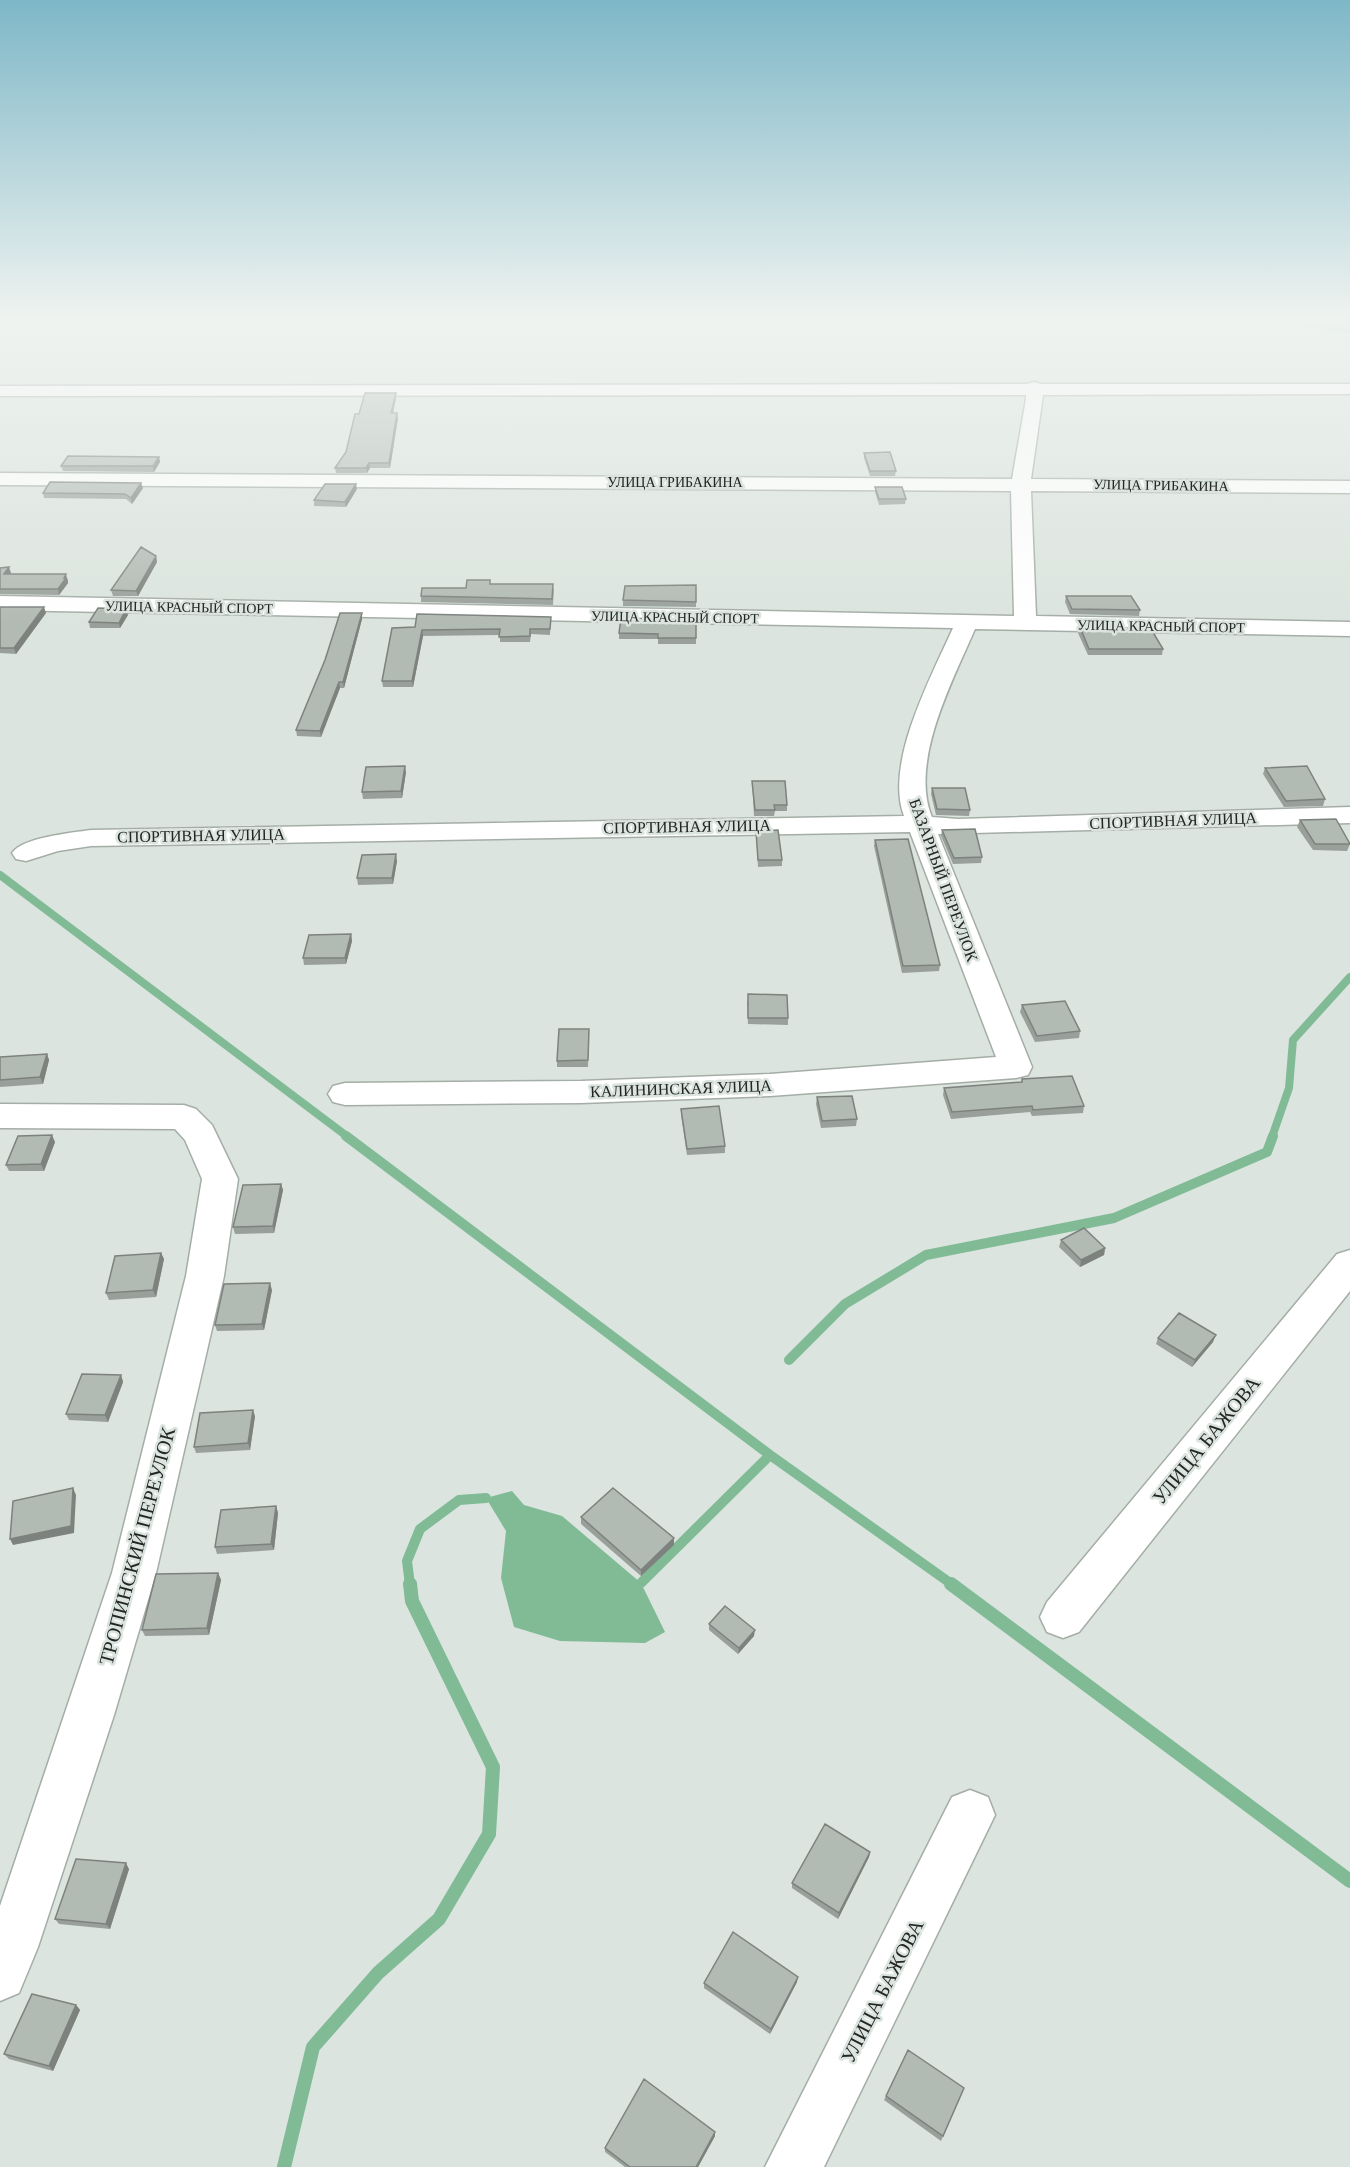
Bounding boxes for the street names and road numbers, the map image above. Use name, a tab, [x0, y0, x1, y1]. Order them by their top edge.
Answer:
street label: УЛИЦА ГРИБАКИНА	[607, 475, 744, 490]
street label: УЛИЦА ГРИБАКИНА	[1093, 477, 1230, 494]
street label: УЛИЦА КРАСНЫЙ СПОРТ	[105, 598, 273, 616]
street label: УЛИЦА КРАСНЫЙ СПОРТ	[591, 608, 759, 626]
street label: УЛИЦА КРАСНЫЙ СПОРТ	[1077, 617, 1245, 635]
street label: БАЗАРНЫЙ ПЕРЕУЛОК	[906, 796, 982, 964]
street label: СПОРТИВНАЯ УЛИЦА	[1089, 809, 1258, 833]
street label: СПОРТИВНАЯ УЛИЦА	[603, 817, 771, 837]
street label: СПОРТИВНАЯ УЛИЦА	[117, 826, 285, 846]
street label: КАЛИНИНСКАЯ УЛИЦА	[590, 1077, 773, 1101]
street label: УЛИЦА БАЖОВА	[1148, 1371, 1265, 1509]
street label: ТРОПИНСКИЙ ПЕРЕУЛОК	[95, 1424, 180, 1667]
street label: УЛИЦА БАЖОВА	[836, 1915, 929, 2067]

